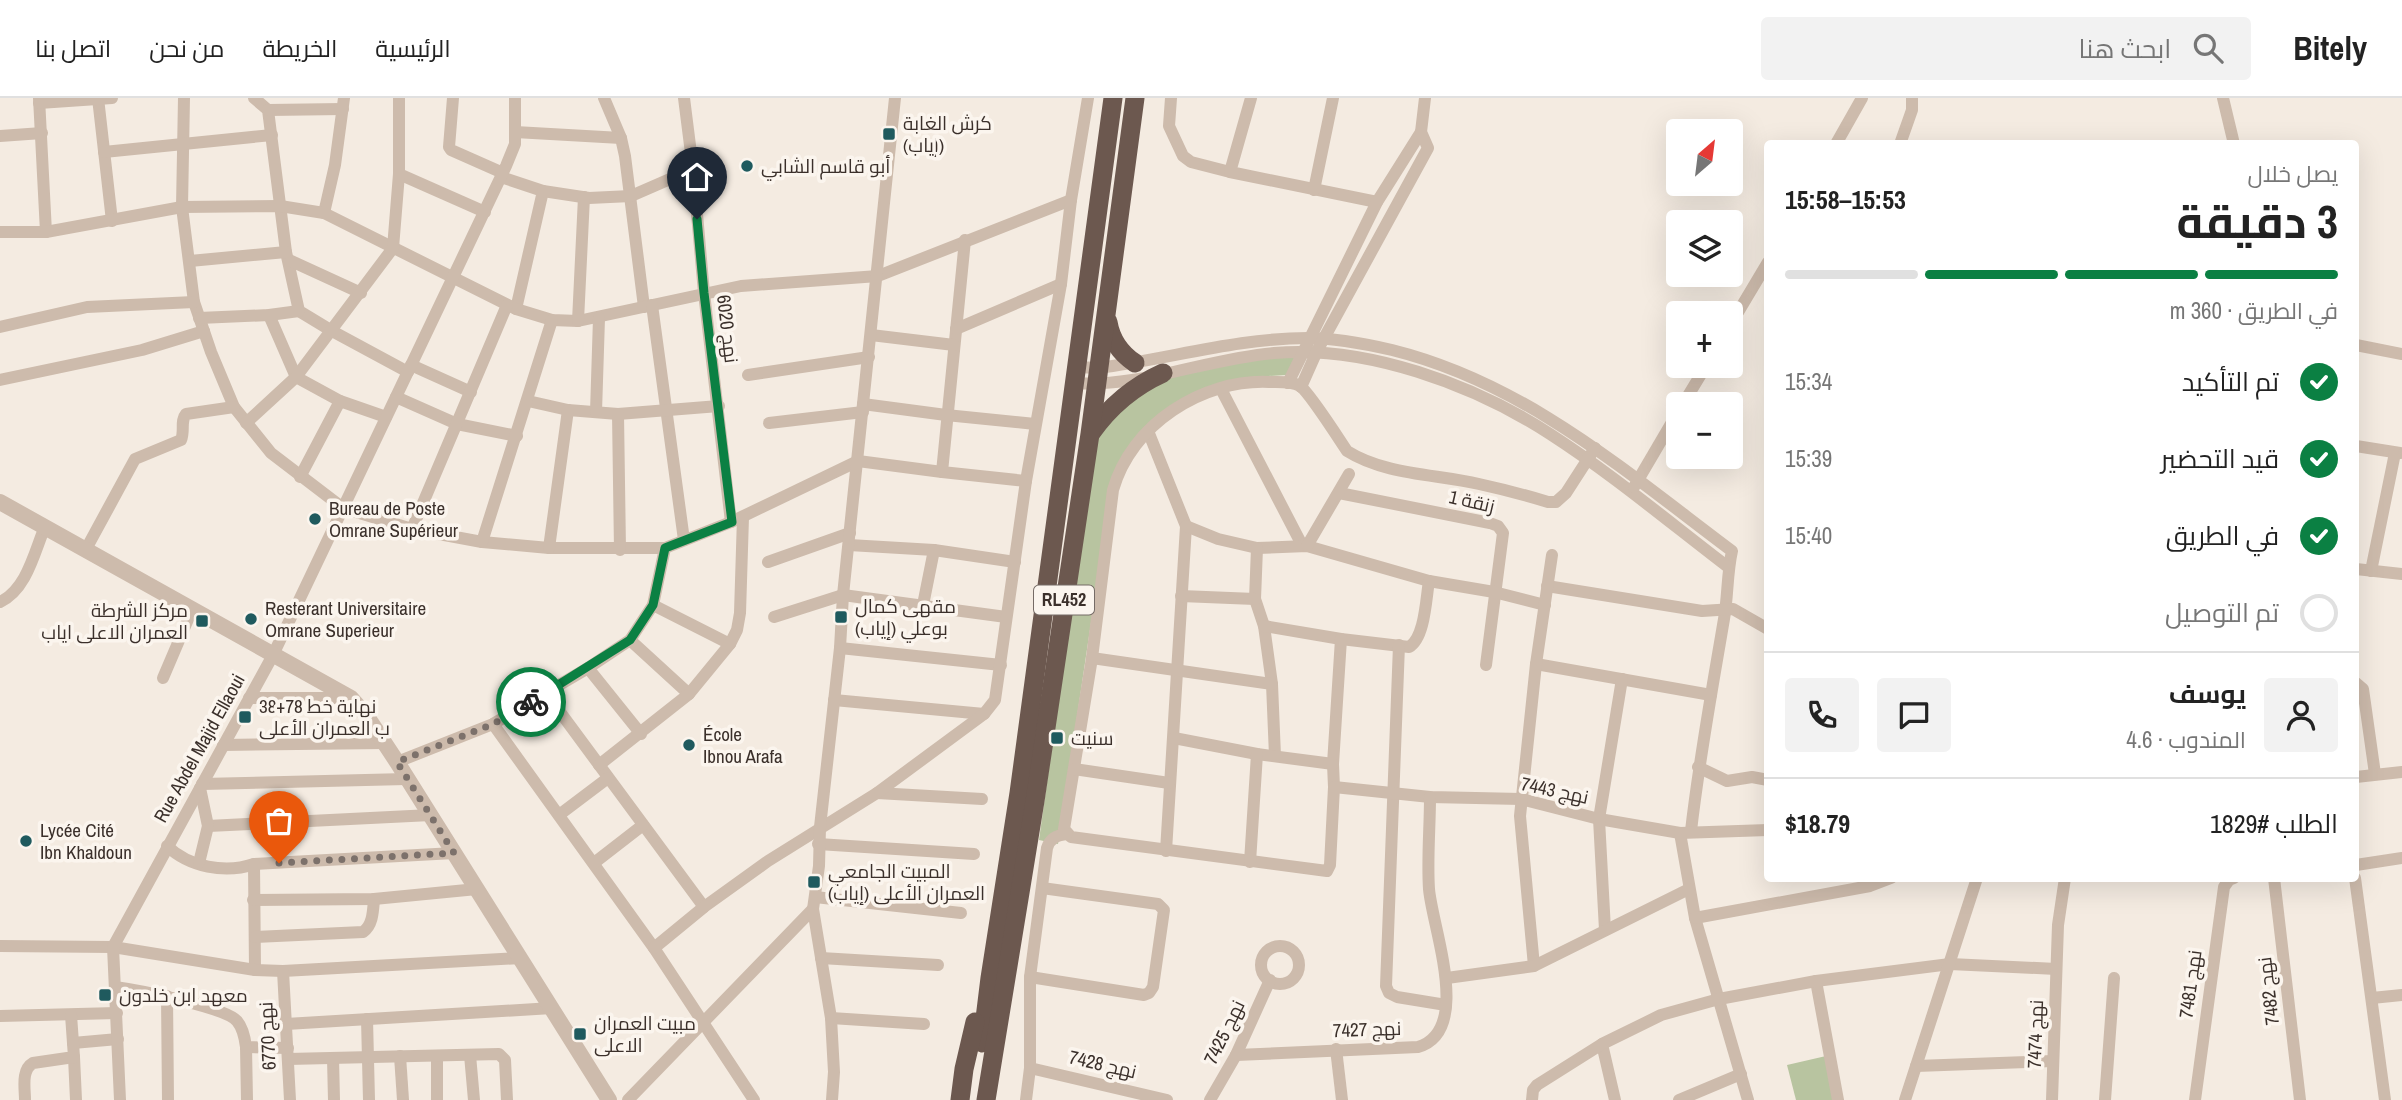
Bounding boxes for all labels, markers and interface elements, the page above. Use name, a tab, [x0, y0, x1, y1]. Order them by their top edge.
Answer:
search box	[1761, 17, 2251, 80]
text: Bitely	[2293, 26, 2367, 70]
icon: search	[2189, 29, 2227, 67]
text: ابحث هنا	[2079, 31, 2171, 66]
text: اتصل بنا	[35, 32, 111, 64]
text: من نحن	[149, 32, 224, 64]
text: الخريطة	[262, 32, 337, 64]
text: الرئيسية	[375, 32, 451, 64]
place label: كرش الغابة (إياب)	[903, 110, 992, 158]
north arrow	[1666, 119, 1743, 196]
map controls	[1666, 119, 1743, 469]
marker: كرش الغابة (إياب)	[881, 126, 897, 142]
pin	[667, 147, 727, 219]
place label: أبو قاسم الشابي	[761, 153, 890, 181]
icon: home	[678, 158, 716, 196]
marker: أبو قاسم الشابي	[739, 158, 755, 174]
text: يصل خلال	[2247, 158, 2338, 189]
text: 15:53–15:58	[1785, 182, 1906, 217]
text: 3 دقيقة	[2176, 190, 2338, 252]
button: layers	[1666, 210, 1743, 287]
street label: نهج 6020	[710, 293, 745, 365]
text: في الطريق · 360 m	[2170, 295, 2338, 326]
button: +	[1666, 301, 1743, 378]
icon: check	[2300, 363, 2338, 401]
text: تم التأكيد	[2182, 364, 2279, 399]
text: 15:34	[1785, 366, 1832, 397]
button: −	[1666, 392, 1743, 469]
icon: check	[2300, 440, 2338, 478]
text: قيد التحضير	[2161, 441, 2279, 476]
text: 15:39	[1785, 443, 1832, 474]
street label: زنقة 1	[1447, 483, 1497, 519]
place label: Bureau de Poste Omrane Supérieur	[329, 495, 459, 543]
marker: Bureau de Poste Omrane Supérieur	[307, 511, 323, 527]
icon: check	[2300, 517, 2338, 555]
text: في الطريق	[2166, 518, 2279, 553]
text: 15:40	[1785, 520, 1832, 551]
road number: RL452	[1034, 586, 1094, 614]
place label: مقهى كمال بوعلي (إياب)	[855, 593, 956, 643]
place label: Resterant Universitaire Omrane Superieur	[265, 595, 426, 643]
text: تم التوصيل	[2165, 595, 2279, 630]
place label: مركز الشرطة العمران الاعلى اياب	[41, 597, 188, 645]
marker: مقهى كمال بوعلي (إياب)	[833, 609, 849, 625]
marker: Resterant Universitaire Omrane Superieur	[243, 611, 259, 627]
marker: مركز الشرطة العمران الاعلى اياب	[194, 613, 210, 629]
courier	[496, 667, 566, 737]
street label: Rue Abdel Majid Ellaoui	[147, 669, 251, 827]
text: يوسف	[2169, 676, 2246, 711]
button: phone	[1785, 678, 1859, 752]
button: chat	[1877, 678, 1951, 752]
button: person	[2264, 678, 2338, 752]
icon: bike	[512, 683, 550, 721]
place label: نهاية خط 78+38 ب العمران الأعلى	[259, 693, 390, 741]
marker: نهاية خط 78+38 ب العمران الأعلى	[237, 709, 253, 725]
place label: École Ibnou Arafa	[703, 721, 783, 769]
text: المندوب · 4.6	[2126, 724, 2246, 755]
place label: سنيت	[1071, 725, 1113, 751]
marker: سنيت	[1049, 730, 1065, 746]
marker: École Ibnou Arafa	[681, 737, 697, 753]
street label: نهج 7443	[1519, 770, 1591, 811]
pin	[249, 791, 309, 863]
icon: bag	[260, 802, 298, 840]
text: $18.79	[1785, 806, 1850, 841]
text: الطلب #1829	[2210, 806, 2338, 841]
place label: Lycée Cité Ibn Khaldoun	[40, 817, 132, 865]
marker: Lycée Cité Ibn Khaldoun	[18, 833, 34, 849]
place label: المبيت الجامعي العمران الأعلى (إياب)	[828, 858, 985, 906]
marker: المبيت الجامعي العمران الأعلى (إياب)	[806, 874, 822, 890]
street label: نهج 7481	[2172, 948, 2209, 1020]
street label: نهج 7482	[2251, 955, 2286, 1027]
place label: معهد ابن خلدون	[119, 982, 248, 1008]
marker: معهد ابن خلدون	[97, 987, 113, 1003]
street label: نهج 7425	[1197, 995, 1252, 1069]
street label: نهج 7474	[2021, 999, 2050, 1069]
street label: نهج 6770	[252, 1001, 283, 1071]
place label: مبيت العمران الاعلى	[594, 1010, 696, 1058]
street label: نهج 7427	[1332, 1015, 1402, 1044]
marker: مبيت العمران الاعلى	[572, 1026, 588, 1042]
street label: نهج 7428	[1066, 1044, 1139, 1085]

